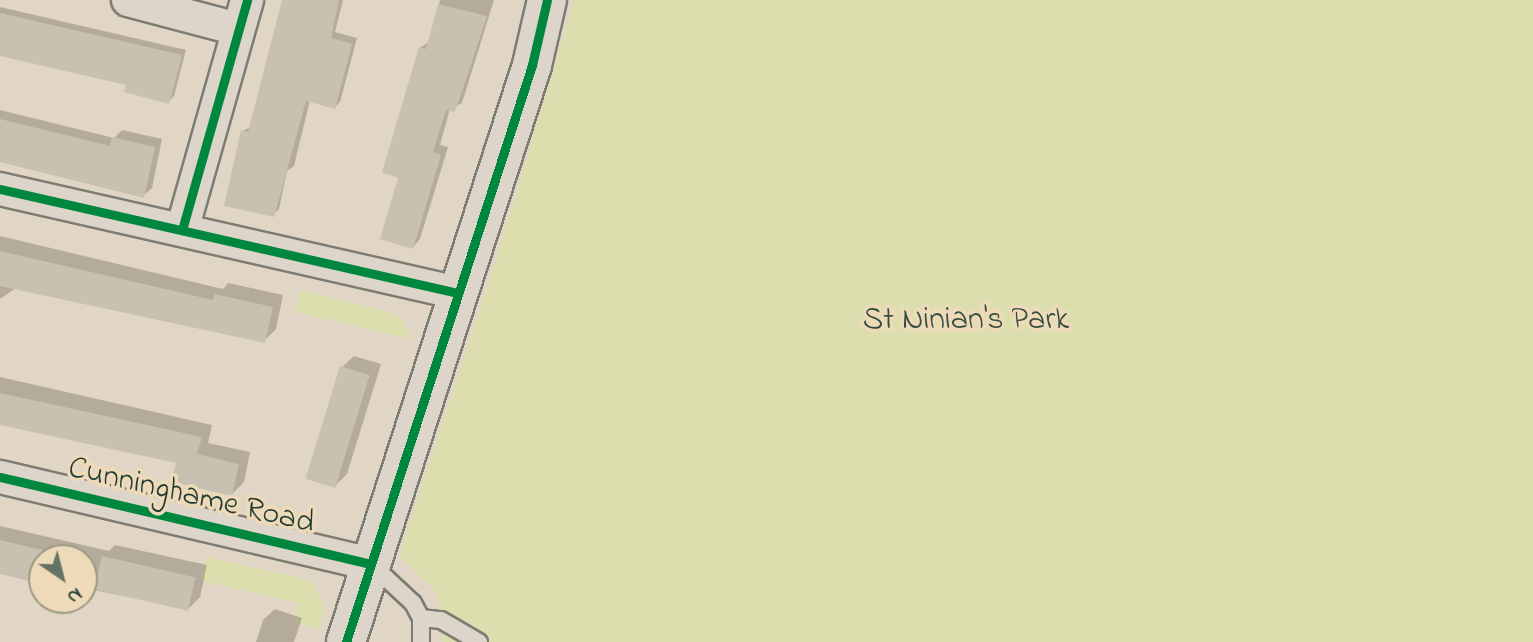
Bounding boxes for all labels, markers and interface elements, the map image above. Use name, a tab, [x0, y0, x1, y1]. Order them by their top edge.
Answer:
park label: St Ninian's Park	[863, 302, 1069, 340]
street label: Cunninghame Road	[64, 450, 318, 544]
north arrow	[28, 544, 98, 614]
text: N	[61, 580, 87, 610]

